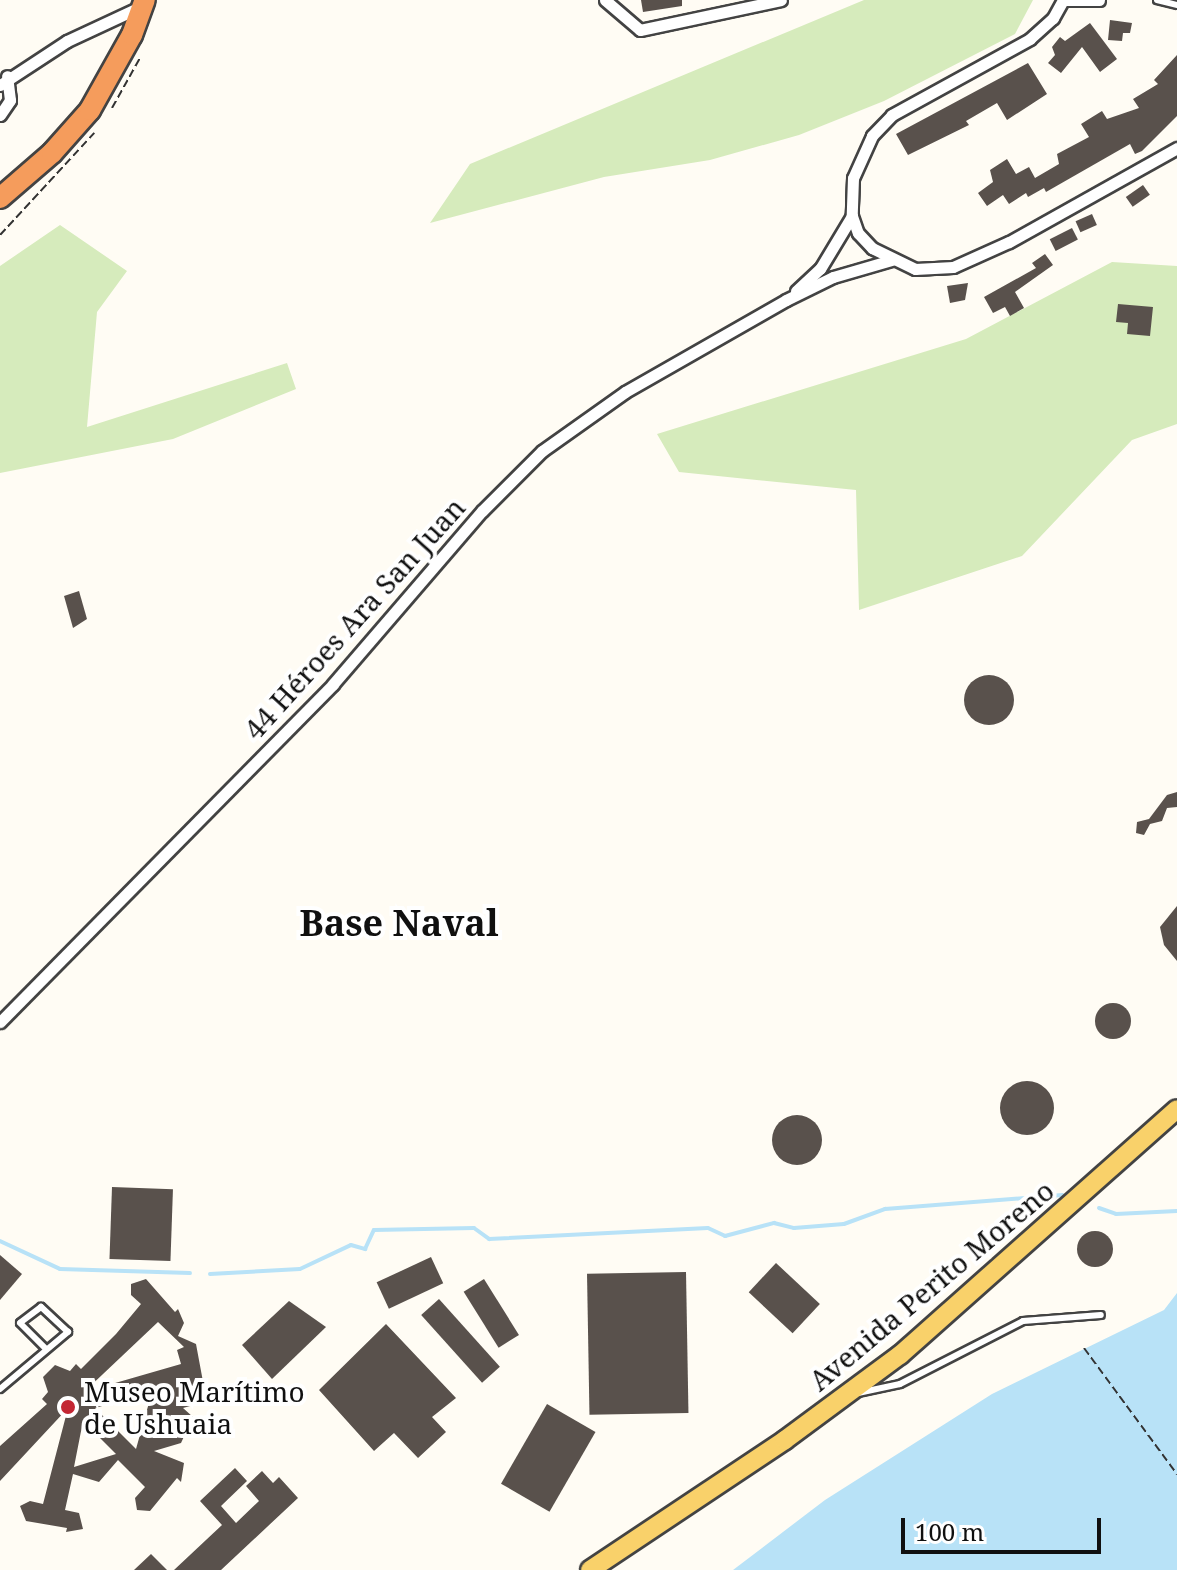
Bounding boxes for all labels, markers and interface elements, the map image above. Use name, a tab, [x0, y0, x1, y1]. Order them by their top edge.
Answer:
street label: 44 Héroes Ara San Juan	[237, 490, 471, 746]
district label: Base Naval	[299, 901, 499, 945]
street label: Avenida Perito Moreno	[802, 1173, 1060, 1397]
place label: Museo Marítimo de Ushuaia	[84, 1374, 305, 1440]
marker: Museo Marítimo de Ushuaia	[59, 1398, 77, 1416]
scale bar	[905, 1502, 1105, 1552]
text: 100 m	[915, 1515, 984, 1548]

